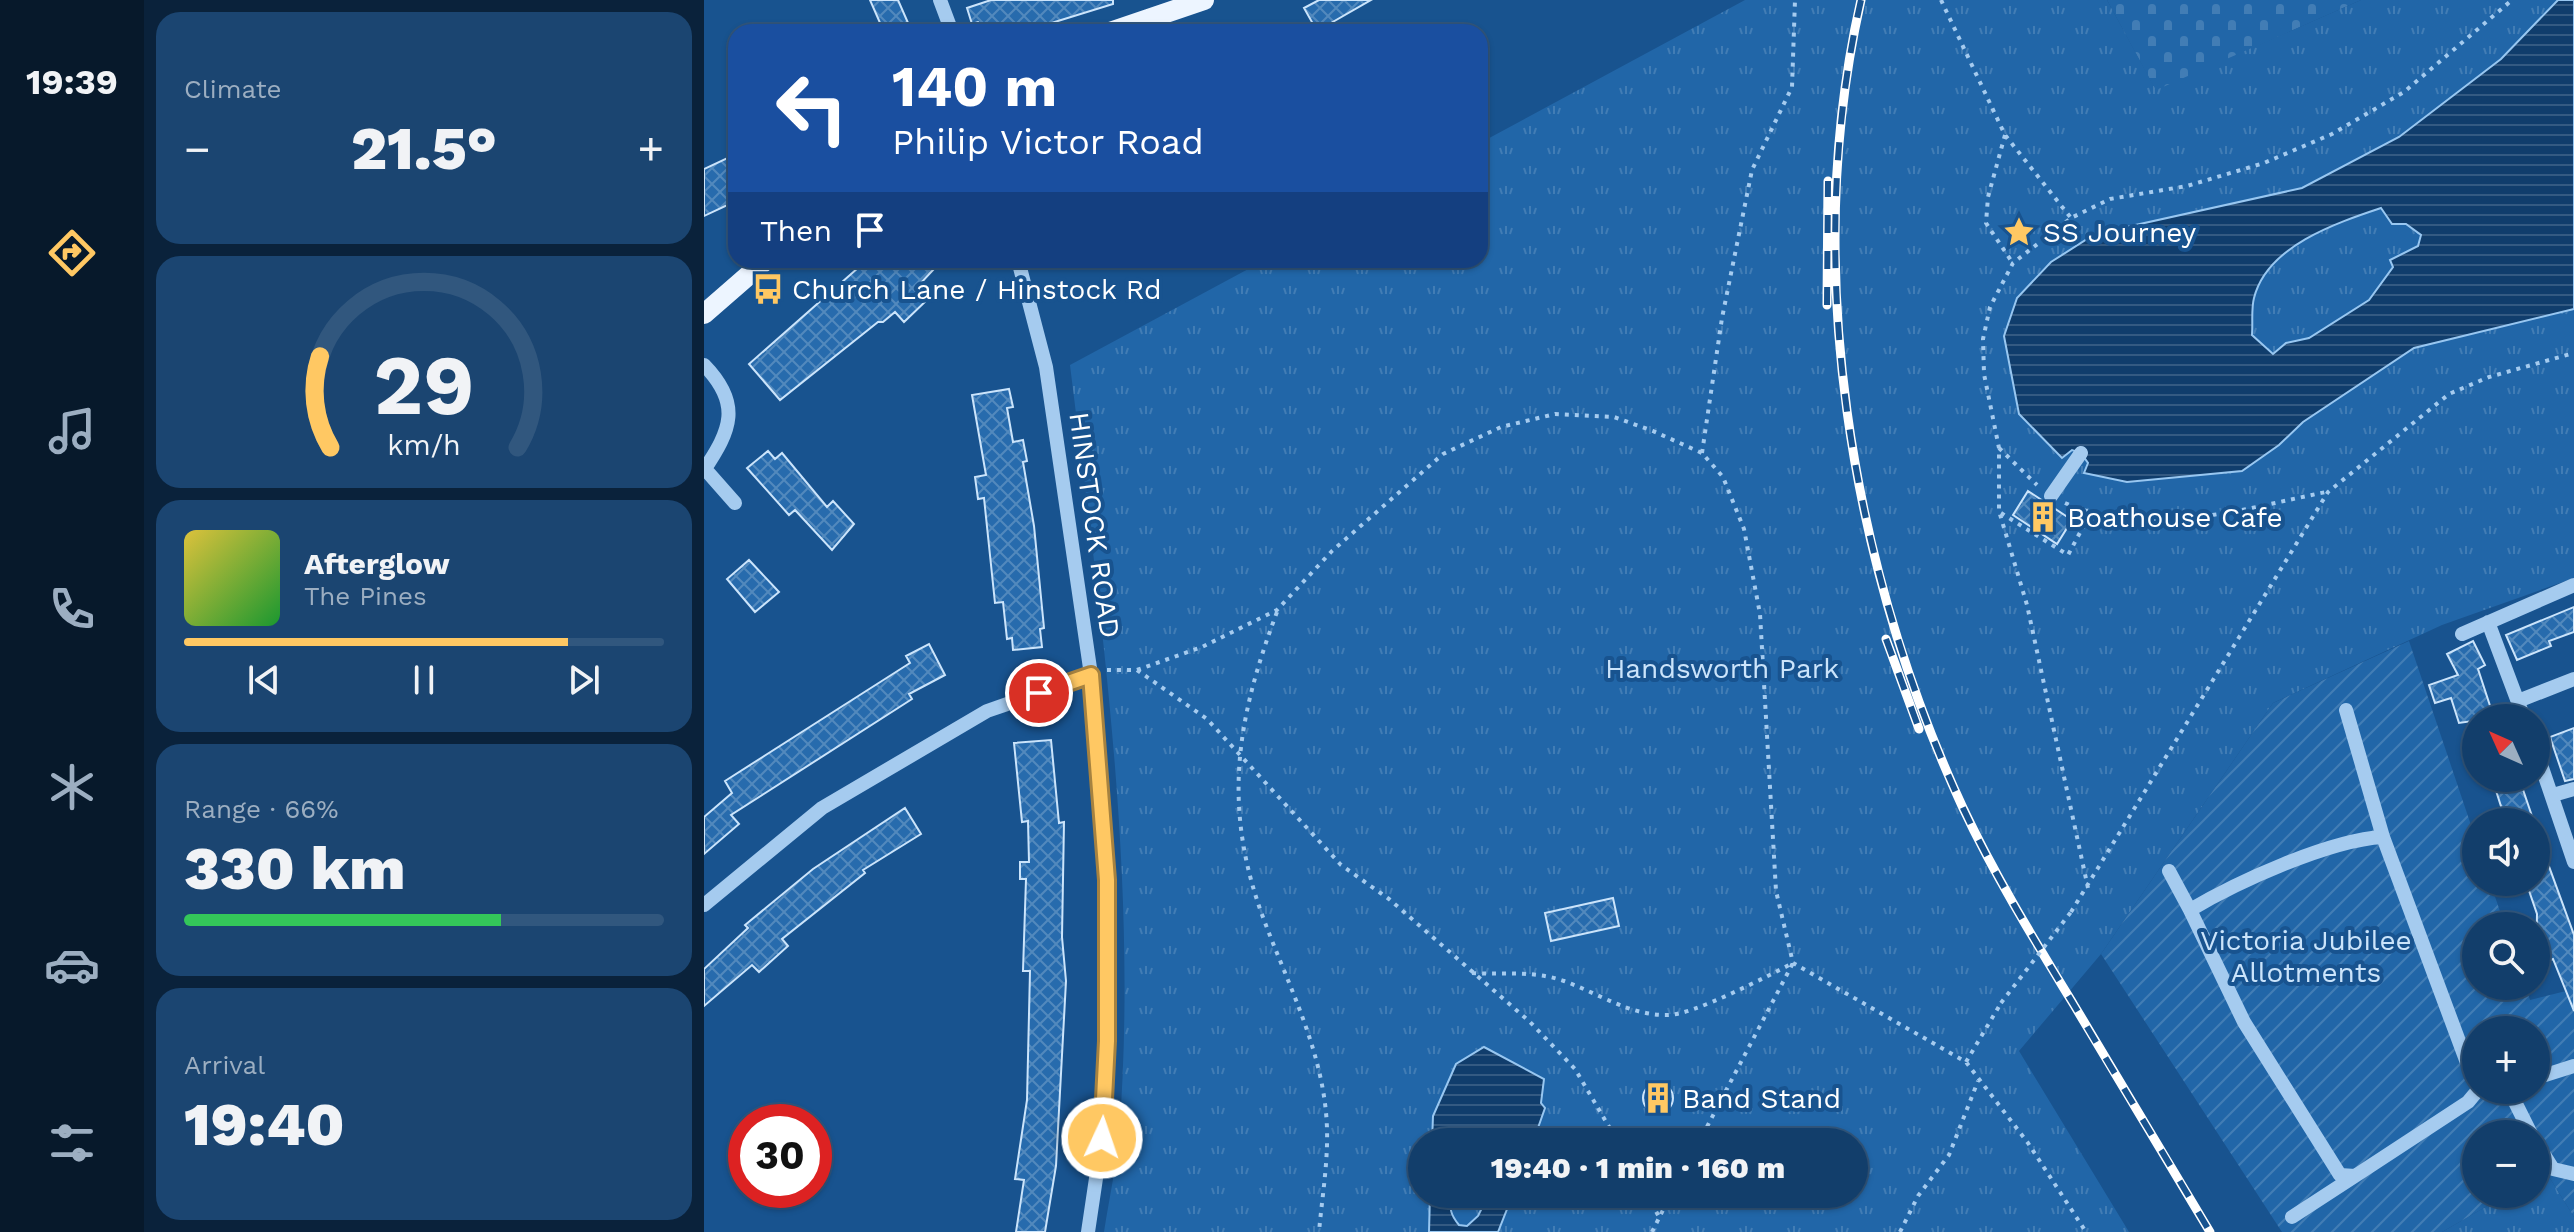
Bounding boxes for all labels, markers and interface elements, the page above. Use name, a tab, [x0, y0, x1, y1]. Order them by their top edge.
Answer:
text: 140 m	[892, 54, 1057, 120]
icon: left	[760, 56, 864, 160]
text: 19:39	[26, 61, 118, 103]
text: Climate	[184, 74, 282, 104]
text: 21.5°	[351, 113, 497, 184]
text: Philip Victor Road	[892, 121, 1204, 163]
text: −	[184, 123, 211, 175]
text: +	[637, 123, 664, 175]
icon: arrive	[848, 208, 892, 252]
text: Then	[760, 213, 832, 248]
place icon: SS Journey	[2002, 215, 2036, 249]
place label: SS Journey	[2043, 216, 2197, 249]
icon: directions	[44, 225, 100, 281]
bus stop icon: Church Lane / Hinstock Rd	[751, 272, 785, 306]
place label: Church Lane / Hinstock Rd	[792, 273, 1162, 306]
text: 29	[374, 337, 474, 434]
icon: music	[44, 403, 100, 459]
street label: HINSTOCK ROAD	[1062, 410, 1127, 640]
text: km/h	[387, 428, 461, 462]
building icon: Boathouse Cafe	[2026, 500, 2060, 534]
place label: Boathouse Cafe	[2067, 501, 2283, 534]
text: Afterglow	[304, 546, 450, 581]
icon: phone	[44, 581, 100, 637]
text: The Pines	[304, 581, 427, 611]
park label: Handsworth Park	[1605, 652, 1839, 685]
icon: previous	[242, 658, 286, 702]
icon: pause	[402, 658, 446, 702]
icon: next	[562, 658, 606, 702]
pin	[1005, 659, 1073, 727]
icon: arrive	[1017, 671, 1061, 715]
north arrow	[2462, 704, 2550, 792]
map controls	[2462, 704, 2550, 1208]
icon: climate	[44, 759, 100, 815]
text: Range · 66%	[184, 794, 338, 824]
button: sound	[2462, 808, 2550, 896]
text: 330 km	[184, 833, 405, 904]
button: search	[2462, 912, 2550, 1000]
park label: Victoria Jubilee Allotments	[2200, 924, 2412, 989]
icon: car	[44, 937, 100, 993]
button: +	[2462, 1016, 2550, 1104]
text: Arrival	[184, 1050, 265, 1080]
building icon: Band Stand	[1641, 1081, 1675, 1115]
place label: Band Stand	[1682, 1082, 1841, 1115]
text: 19:40	[184, 1089, 345, 1160]
position arrow	[1060, 1096, 1144, 1180]
speed limit sign: 30	[728, 1104, 832, 1208]
icon: filters	[44, 1115, 100, 1171]
button: −	[2462, 1120, 2550, 1208]
text: 19:40 · 1 min · 160 m	[1491, 1150, 1785, 1185]

